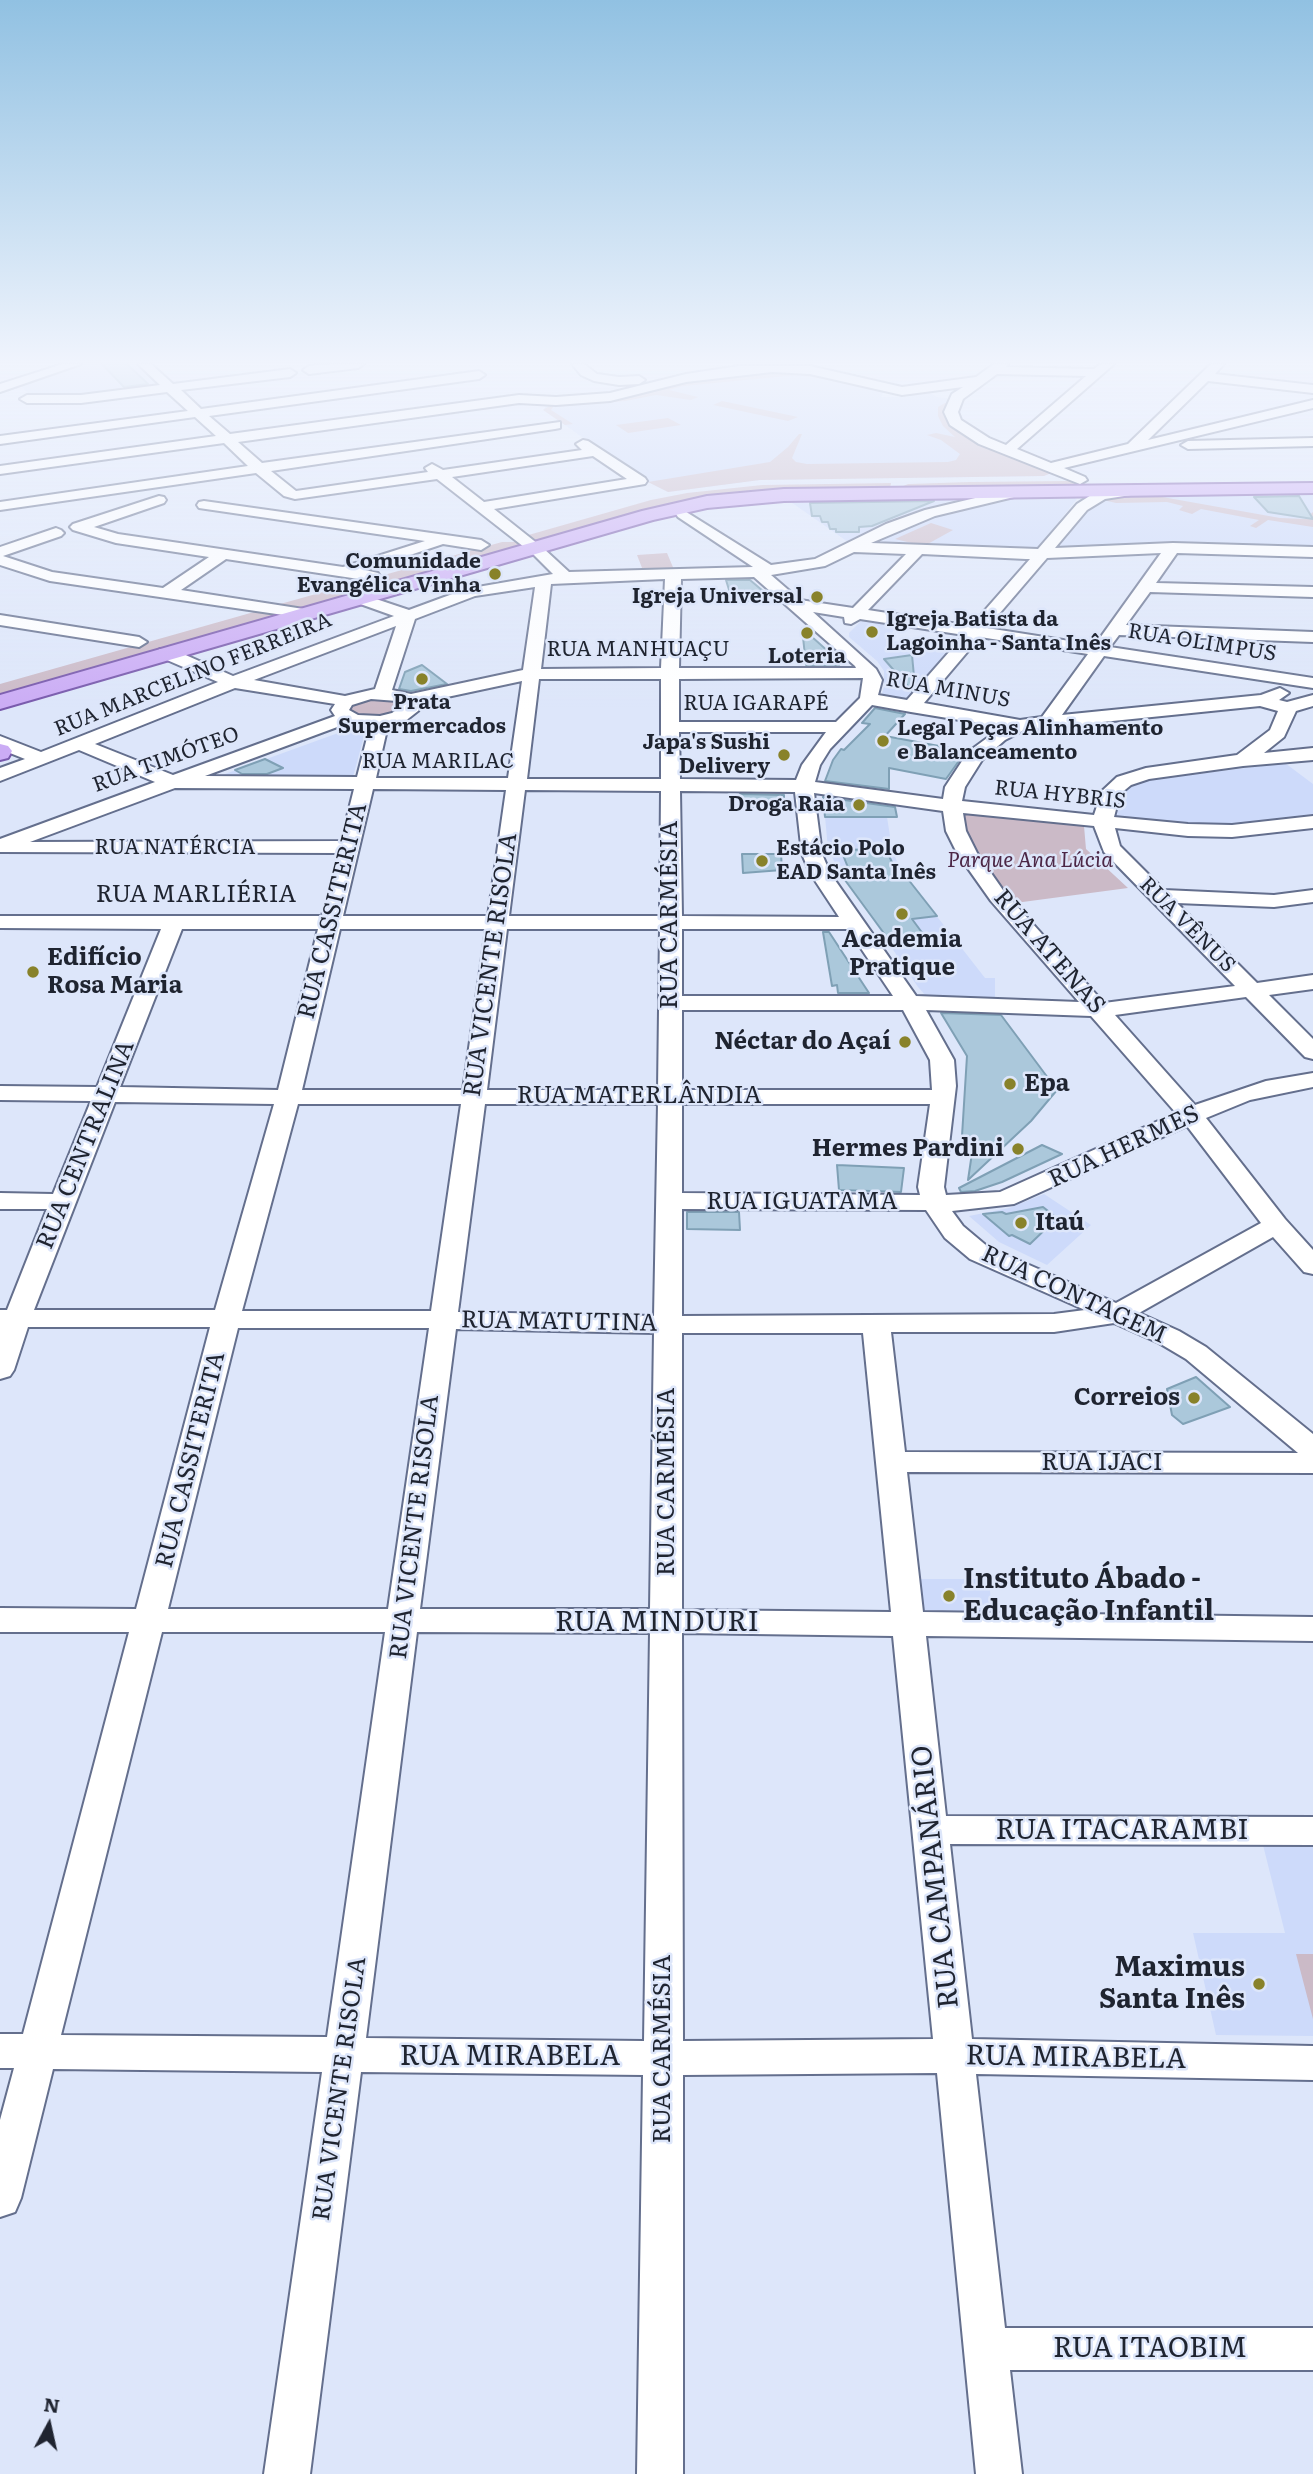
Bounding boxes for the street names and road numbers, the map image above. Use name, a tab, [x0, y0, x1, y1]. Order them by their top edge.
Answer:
street label: RUA MARCELINO FERREIRA	[51, 608, 335, 742]
street label: RUA OLIMPUS	[1126, 619, 1278, 667]
street label: RUA MANHUAÇU	[547, 637, 729, 663]
street label: RUA MINUS	[884, 667, 1012, 713]
street label: RUA IGARAPÉ	[683, 691, 829, 717]
street label: RUA TIMÓTEO	[89, 722, 243, 798]
street label: RUA MARILAC	[362, 749, 514, 775]
street label: RUA HYBRIS	[993, 776, 1127, 814]
street label: RUA CASSITERITA	[292, 800, 374, 1022]
street label: RUA CARMÉSIA	[656, 821, 684, 1009]
street label: RUA VICENTE RISOLA	[458, 831, 524, 1099]
street label: RUA NATÉRCIA	[95, 835, 255, 861]
street label: RUA VÊNUS	[1134, 872, 1240, 978]
street label: RUA MARLIÉRIA	[96, 881, 296, 909]
street label: RUA ATENAS	[987, 884, 1111, 1020]
street label: RUA CENTRALINA	[31, 1036, 141, 1254]
street label: RUA MATERLÂNDIA	[517, 1082, 761, 1110]
street label: RUA HERMES	[1044, 1100, 1204, 1194]
street label: RUA IGUATAMA	[706, 1188, 898, 1216]
street label: RUA CONTAGEM	[977, 1240, 1171, 1350]
street label: RUA MATUTINA	[461, 1306, 657, 1338]
street label: RUA CASSITERITA	[150, 1349, 232, 1571]
street label: RUA CARMÉSIA	[653, 1388, 681, 1576]
street label: RUA VICENTE RISOLA	[384, 1393, 446, 1661]
street label: RUA IJACI	[1041, 1449, 1163, 1477]
street label: RUA MINDURI	[555, 1606, 759, 1640]
street label: RUA CAMPANÁRIO	[905, 1744, 967, 2010]
street label: RUA ITACARAMBI	[995, 1814, 1249, 1848]
street label: RUA VICENTE RISOLA	[307, 1955, 373, 2223]
street label: RUA CARMÉSIA	[649, 1955, 677, 2143]
street label: RUA MIRABELA	[965, 2039, 1187, 2077]
street label: RUA MIRABELA	[400, 2040, 620, 2074]
street label: RUA ITAOBIM	[1053, 2332, 1247, 2366]

